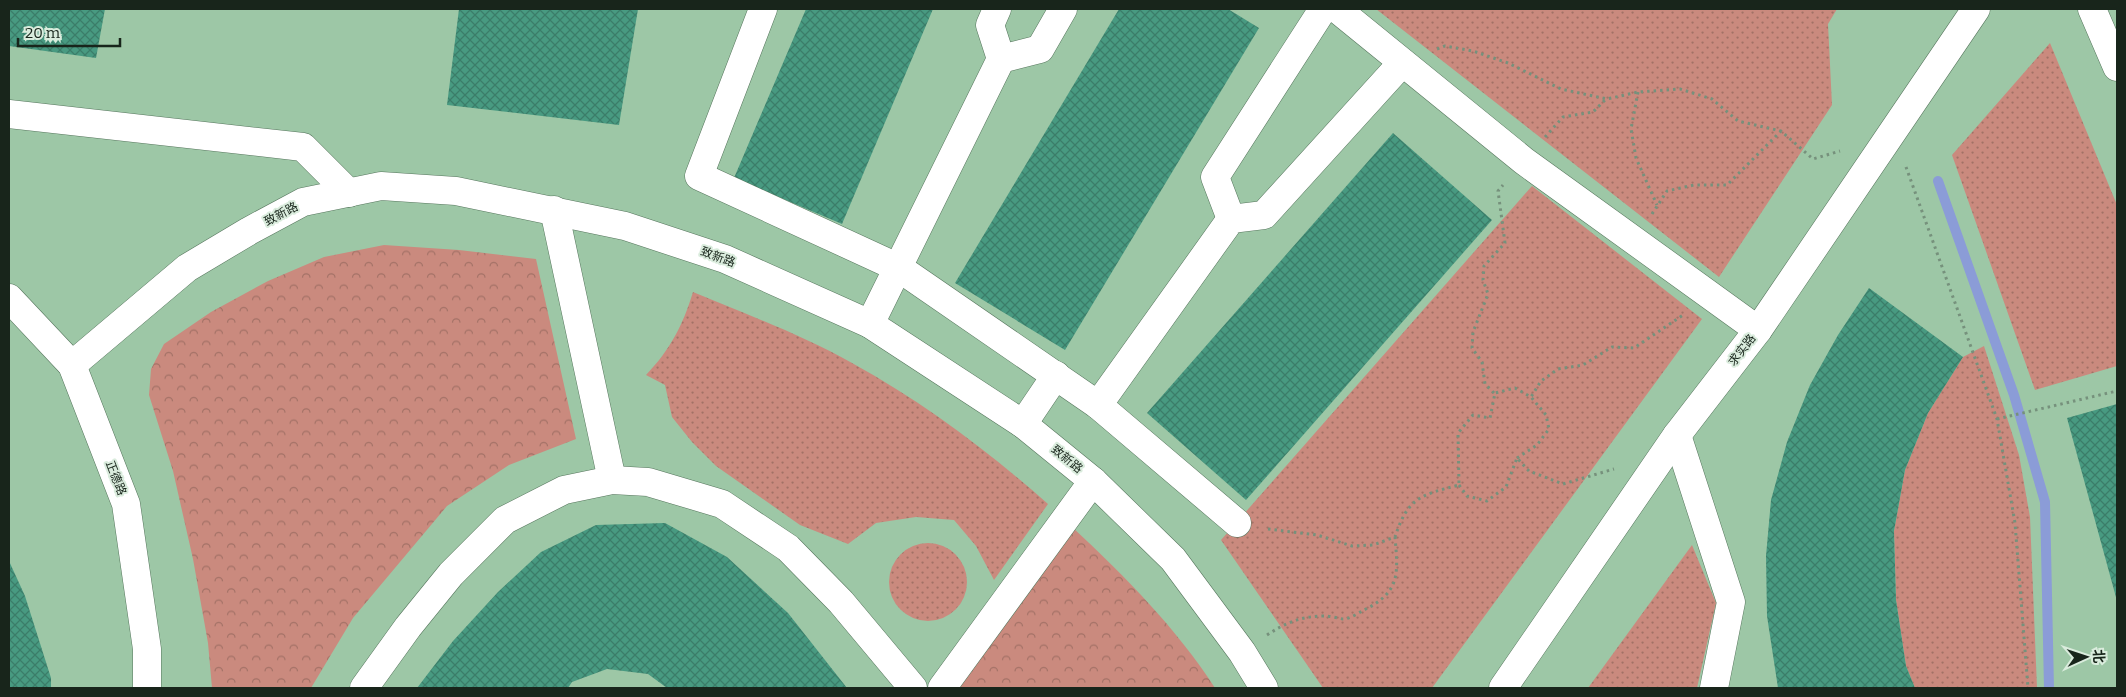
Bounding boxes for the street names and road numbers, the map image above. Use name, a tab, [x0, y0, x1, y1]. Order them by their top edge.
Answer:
street label: 致新路	[262, 199, 300, 229]
street label: 致新路	[699, 244, 737, 270]
street label: 求实路	[1725, 332, 1759, 368]
street label: 致新路	[1049, 442, 1085, 476]
street label: 正德路	[103, 459, 129, 497]

